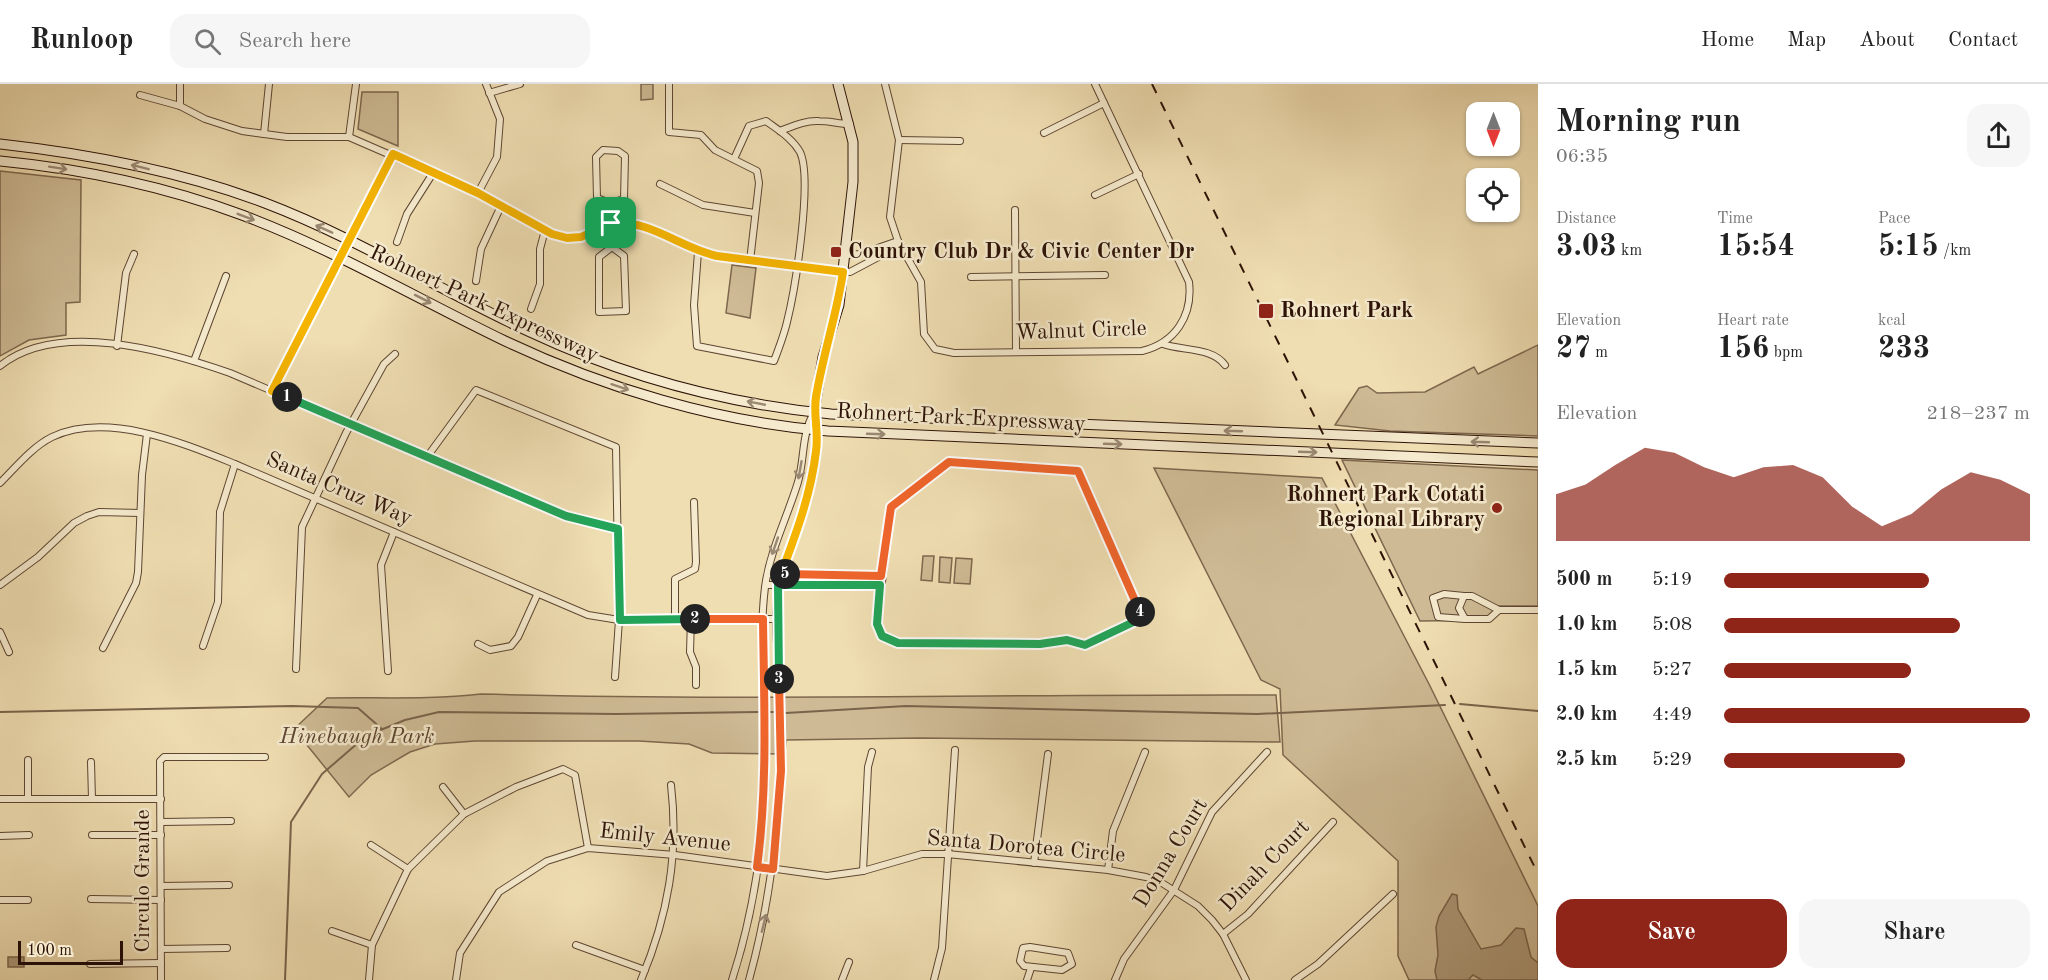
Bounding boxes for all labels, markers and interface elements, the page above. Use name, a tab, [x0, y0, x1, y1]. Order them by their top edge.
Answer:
search box	[170, 14, 590, 68]
icon: search	[191, 25, 224, 58]
text: Runloop	[30, 27, 134, 55]
text: Search here	[239, 30, 351, 52]
text: Home	[1701, 30, 1754, 51]
text: Map	[1787, 30, 1826, 51]
text: About	[1859, 30, 1915, 51]
text: Contact	[1948, 30, 2018, 51]
north arrow	[1466, 102, 1520, 156]
map controls	[1466, 102, 1520, 222]
button: share	[1967, 104, 2030, 167]
text: Morning run	[1556, 106, 1741, 139]
text: 06:35	[1556, 147, 1608, 167]
one-way arrow	[130, 160, 149, 172]
one-way arrow	[48, 162, 68, 173]
button: locate	[1466, 168, 1520, 222]
pin	[585, 197, 636, 248]
icon: arrive	[594, 206, 627, 239]
text: Distance	[1556, 211, 1616, 227]
text: Time	[1717, 211, 1753, 227]
text: Pace	[1878, 211, 1910, 227]
one-way arrow	[237, 212, 255, 223]
one-way arrow	[315, 223, 333, 235]
text: 3.03	[1556, 232, 1617, 262]
text: 15:54	[1717, 232, 1795, 262]
text: 5:15	[1878, 232, 1939, 262]
street label: Rohnert Park Expressway	[366, 241, 602, 367]
place label: Country Club Dr & Civic Center Dr	[848, 241, 1195, 263]
text: km	[1617, 243, 1642, 259]
text: /km	[1939, 243, 1971, 259]
marker: Country Club Dr & Civic Center Dr	[829, 245, 843, 259]
one-way arrow	[414, 294, 432, 305]
place label: Rohnert Park	[1280, 300, 1413, 322]
marker: Rohnert Park	[1257, 302, 1275, 320]
text: Elevation	[1556, 313, 1621, 329]
text: Heart rate	[1717, 313, 1789, 329]
text: kcal	[1878, 313, 1906, 329]
street label: Walnut Circle	[1015, 318, 1147, 344]
text: 27	[1556, 334, 1591, 364]
text: 156	[1717, 334, 1769, 364]
text: 233	[1878, 334, 1930, 364]
text: m	[1591, 345, 1608, 361]
text: bpm	[1769, 345, 1803, 361]
pin: 1	[272, 382, 302, 412]
one-way arrow	[610, 382, 629, 393]
text: 1	[282, 389, 292, 405]
one-way arrow	[747, 397, 766, 408]
street label: Rohnert Park Expressway	[836, 400, 1087, 436]
text: Elevation	[1556, 404, 1637, 424]
text: 218–237 m	[1927, 404, 2030, 424]
one-way arrow	[1224, 425, 1244, 436]
one-way arrow	[866, 428, 886, 439]
one-way arrow	[1470, 436, 1490, 447]
one-way arrow	[1103, 438, 1123, 449]
one-way arrow	[1297, 446, 1317, 458]
street label: Santa Cruz Way	[263, 448, 416, 530]
one-way arrow	[794, 460, 805, 479]
place label: Rohnert Park Cotati Regional Library	[1286, 484, 1485, 531]
marker: Rohnert Park Cotati Regional Library	[1490, 501, 1504, 515]
one-way arrow	[769, 536, 780, 555]
pin: 5	[770, 559, 800, 589]
text: 5	[780, 566, 790, 582]
text: 500 m	[1556, 570, 1612, 590]
text: 5:19	[1652, 570, 1692, 590]
pin: 4	[1125, 597, 1155, 627]
pin: 2	[680, 604, 710, 634]
text: 4	[1135, 604, 1145, 620]
text: 2	[690, 611, 700, 627]
text: 1.0 km	[1556, 615, 1618, 635]
text: 5:08	[1652, 615, 1692, 635]
text: 1.5 km	[1556, 660, 1618, 680]
text: 5:27	[1652, 660, 1692, 680]
pin: 3	[764, 664, 794, 694]
text: 3	[774, 671, 784, 687]
text: 2.0 km	[1556, 705, 1618, 725]
text: 4:49	[1652, 705, 1692, 725]
park label: Hinebaugh Park	[279, 726, 435, 748]
text: 2.5 km	[1556, 750, 1618, 770]
text: 5:29	[1652, 750, 1692, 770]
street label: Donna Court	[1130, 795, 1212, 911]
street label: Circulo Grande	[132, 809, 154, 953]
street label: Dinah Court	[1216, 816, 1314, 916]
street label: Emily Avenue	[598, 820, 732, 856]
street label: Santa Dorotea Circle	[926, 827, 1126, 867]
button: Save	[1556, 899, 1787, 968]
button: Share	[1799, 899, 2030, 968]
one-way arrow	[759, 914, 771, 933]
scale bar	[18, 938, 123, 966]
text: 100 m	[27, 943, 72, 959]

